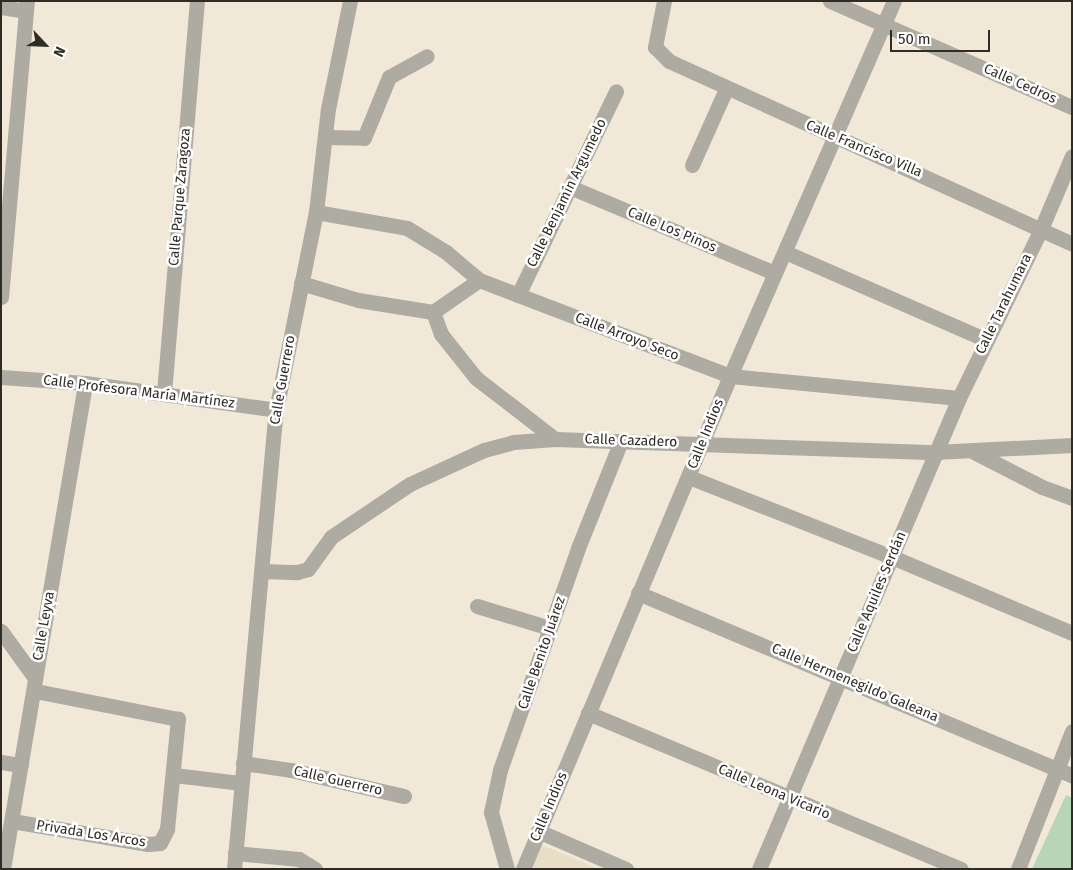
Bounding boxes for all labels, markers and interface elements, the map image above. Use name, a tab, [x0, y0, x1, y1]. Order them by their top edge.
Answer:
north arrow	[20, 20, 70, 70]
scale bar	[893, 20, 993, 52]
text: 50 m	[898, 30, 931, 48]
text: N	[49, 44, 69, 59]
street label: Calle Cedros	[981, 60, 1059, 108]
street label: Calle Benjamín Argumedo	[524, 116, 610, 270]
street label: Calle Francisco Villa	[803, 117, 925, 181]
street label: Calle Parque Zaragoza	[166, 127, 194, 267]
street label: Calle Los Pinos	[625, 204, 719, 256]
street label: Calle Tarahumara	[972, 251, 1036, 357]
street label: Calle Arroyo Seco	[573, 309, 681, 365]
street label: Calle Guerrero	[267, 334, 299, 426]
street label: Calle Profesora María Martínez	[42, 372, 236, 412]
street label: Calle Indios	[684, 397, 728, 471]
street label: Calle Cazadero	[584, 431, 678, 451]
street label: Calle Aquiles Serdán	[844, 529, 910, 655]
street label: Calle Leyva	[30, 590, 58, 662]
street label: Calle Benito Juárez	[515, 594, 569, 712]
street label: Calle Hermenegildo Galeana	[769, 640, 941, 726]
street label: Calle Leona Vicario	[715, 761, 833, 823]
street label: Calle Guerrero	[292, 763, 384, 799]
street label: Calle Indios	[527, 770, 571, 844]
street label: Privada Los Arcos	[35, 817, 147, 851]

